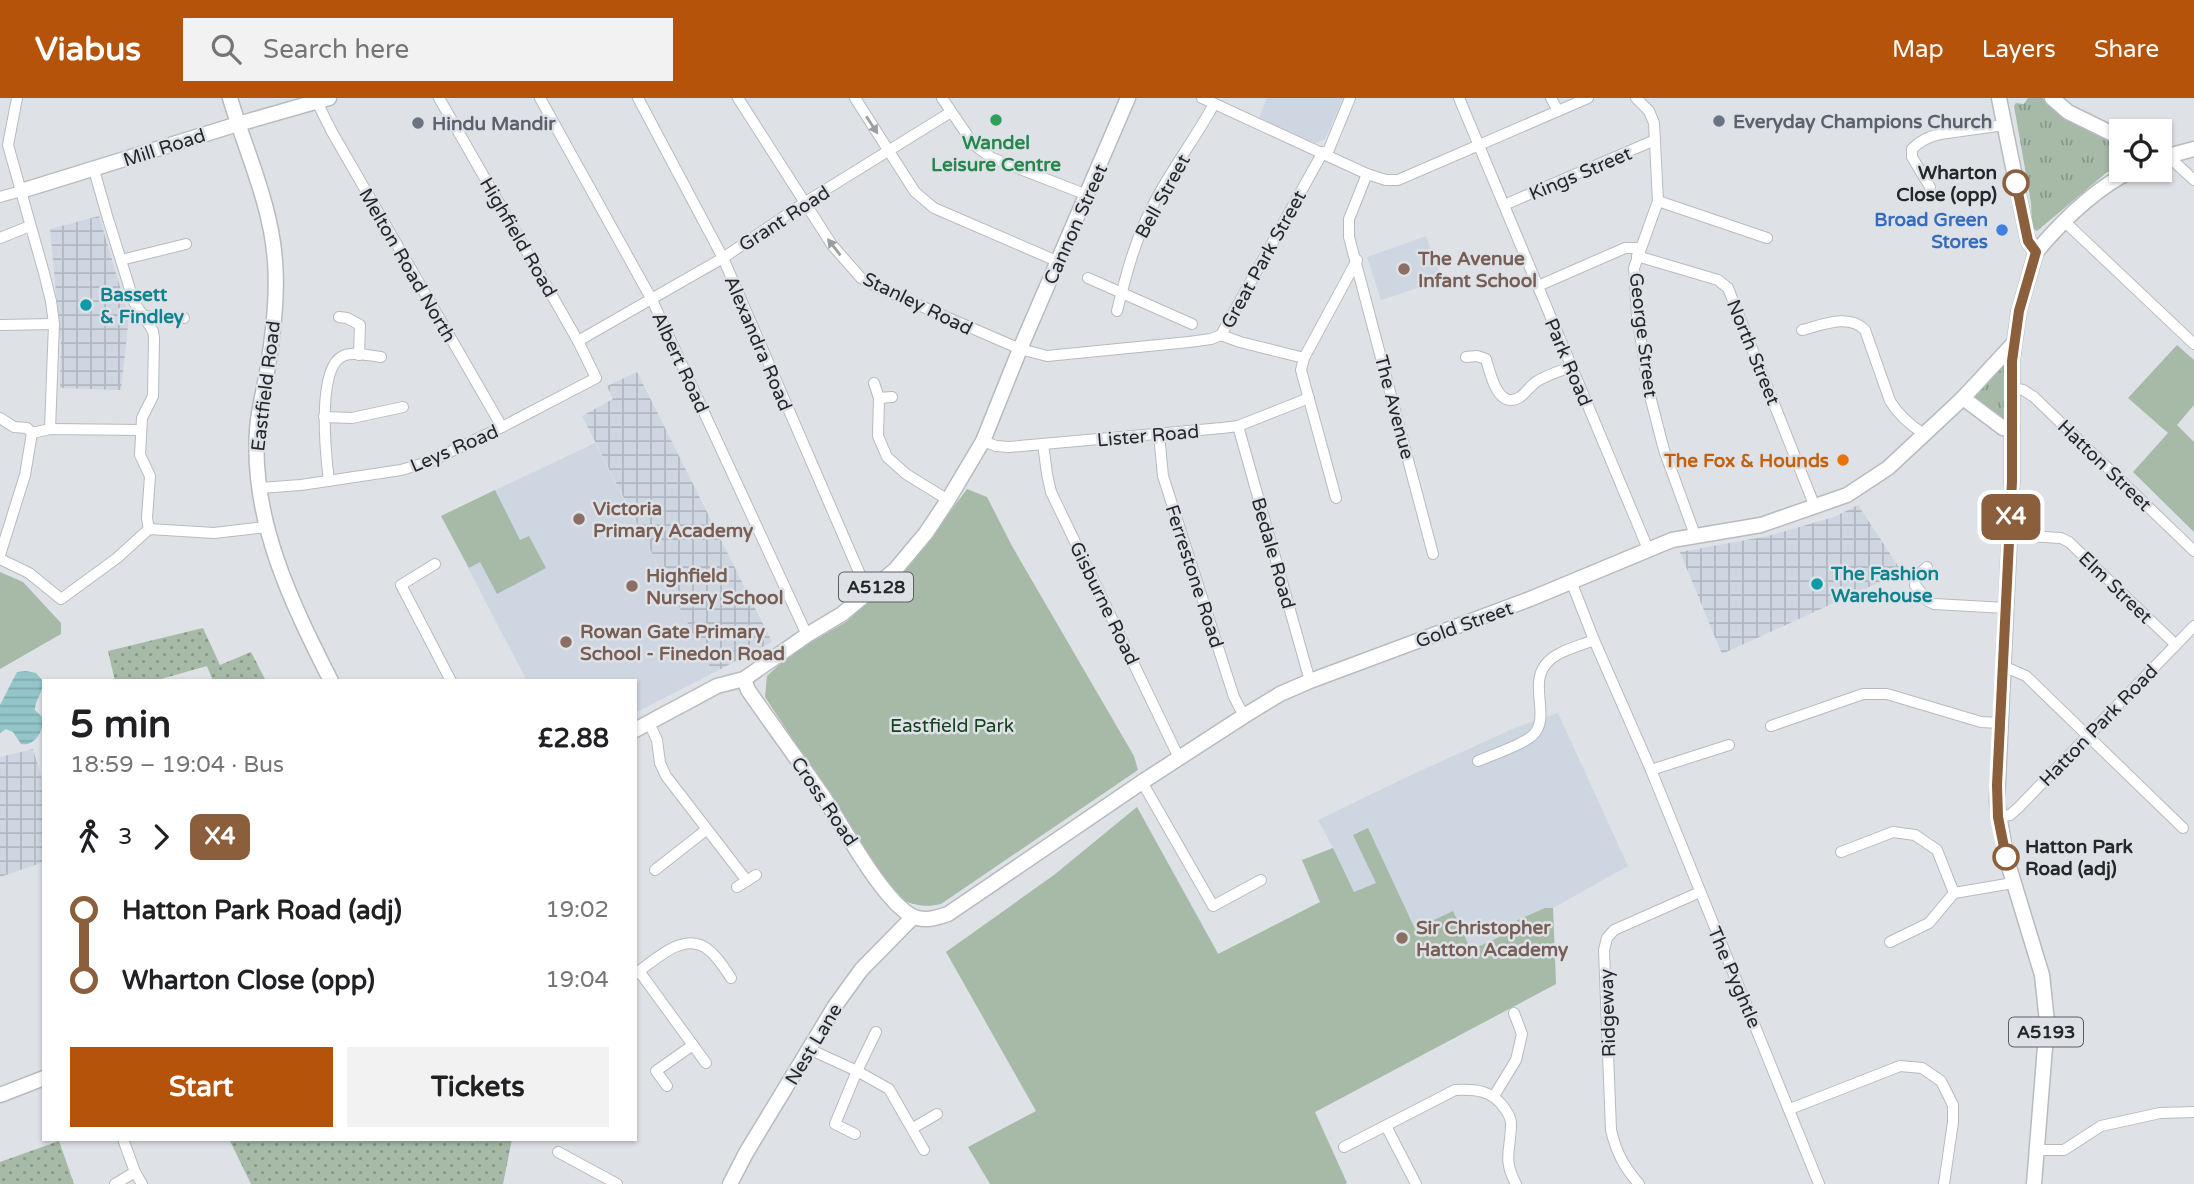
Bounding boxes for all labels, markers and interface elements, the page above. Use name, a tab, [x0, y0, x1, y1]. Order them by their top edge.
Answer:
search box	[183, 18, 673, 81]
text: Viabus	[35, 30, 141, 69]
icon: search	[207, 30, 245, 68]
text: Search here	[263, 34, 409, 65]
text: Map	[1892, 35, 1944, 64]
text: Layers	[1982, 35, 2056, 64]
text: Share	[2094, 35, 2159, 64]
place label: Everyday Champions Church	[1733, 111, 1992, 134]
marker: Wandel Leisure Centre	[988, 112, 1004, 128]
place label: Hindu Mandir	[432, 113, 556, 135]
marker: Everyday Champions Church	[1711, 113, 1727, 129]
marker: Hindu Mandir	[410, 115, 426, 131]
one-way arrow	[865, 115, 878, 134]
map controls	[2109, 119, 2172, 182]
button: locate	[2109, 119, 2172, 182]
street label: Mill Road	[120, 124, 208, 172]
place label: Wandel Leisure Centre	[931, 132, 1061, 176]
street label: Kings Street	[1526, 142, 1635, 205]
street label: Bell Street	[1131, 151, 1195, 242]
street label: Cannon Street	[1040, 161, 1112, 288]
place label: Wharton Close (opp)	[1896, 162, 1997, 207]
marker: Wharton Close (opp)	[2003, 170, 2029, 196]
street label: Highfield Road	[475, 174, 561, 301]
street label: Grant Road	[735, 181, 834, 256]
street label: Melton Road North	[354, 185, 460, 346]
street label: Great Park Street	[1217, 187, 1311, 332]
place label: Broad Green Stores	[1874, 209, 1988, 253]
marker: Broad Green Stores	[1994, 222, 2010, 238]
one-way arrow	[827, 238, 842, 256]
place label: The Avenue Infant School	[1417, 248, 1537, 292]
marker: The Avenue Infant School	[1396, 261, 1412, 277]
street label: Stanley Road	[859, 268, 976, 340]
street label: George Street	[1624, 271, 1662, 399]
street label: Alexandra Road	[720, 273, 796, 414]
place label: Bassett & Findley	[100, 284, 185, 329]
street label: North Street	[1722, 296, 1784, 408]
marker: Bassett & Findley	[78, 297, 94, 313]
street label: Albert Road	[647, 308, 713, 416]
street label: Park Road	[1540, 315, 1596, 410]
street label: Eastfield Road	[247, 320, 285, 453]
street label: The Avenue	[1370, 353, 1418, 462]
street label: Hatton Street	[2053, 416, 2156, 516]
street label: Leys Road	[407, 421, 502, 477]
street label: Lister Road	[1096, 421, 1200, 451]
place label: The Fox & Hounds	[1663, 450, 1829, 472]
marker: The Fox & Hounds	[1835, 452, 1851, 468]
line badge: X4	[1980, 494, 2042, 540]
street label: Bedale Road	[1247, 495, 1299, 611]
place label: Victoria Primary Academy	[593, 498, 754, 543]
street label: Ferrestone Road	[1161, 502, 1228, 651]
text: X4	[1995, 502, 2027, 531]
marker: Victoria Primary Academy	[571, 511, 587, 527]
street label: Gisburne Road	[1065, 538, 1143, 669]
street label: Elm Street	[2074, 547, 2157, 628]
place label: The Fashion Warehouse	[1830, 563, 1939, 607]
place label: Highfield Nursery School	[646, 565, 783, 610]
road number: A5128	[839, 573, 913, 602]
marker: The Fashion Warehouse	[1809, 576, 1825, 592]
marker: Highfield Nursery School	[624, 578, 640, 594]
street label: Gold Street	[1413, 597, 1516, 653]
place label: Rowan Gate Primary School - Finedon Road	[580, 621, 785, 665]
marker: Rowan Gate Primary School - Finedon Road	[558, 634, 574, 650]
street label: Hatton Park Road	[2035, 660, 2162, 791]
text: 5 min	[70, 702, 171, 748]
park label: Eastfield Park	[890, 715, 1014, 737]
text: £2.88	[538, 723, 609, 754]
text: 18:59 – 19:04 · Bus	[70, 751, 284, 779]
street label: Cross Road	[786, 753, 862, 850]
icon: walk	[70, 818, 108, 856]
icon: forward	[142, 818, 180, 856]
text: X4	[204, 822, 236, 851]
text: 3	[118, 823, 132, 851]
place label: Hatton Park Road (adj)	[2025, 836, 2133, 881]
marker: Hatton Park Road (adj)	[1993, 844, 2019, 870]
text: Hatton Park Road (adj)	[122, 895, 402, 926]
text: 19:02	[545, 896, 609, 924]
place label: Sir Christopher Hatton Academy	[1416, 917, 1569, 962]
street label: The Pyghtle	[1703, 924, 1765, 1031]
marker: Sir Christopher Hatton Academy	[1394, 930, 1410, 946]
text: Wharton Close (opp)	[122, 965, 375, 996]
text: 19:04	[545, 966, 609, 994]
street label: Ridgeway	[1595, 968, 1621, 1058]
street label: Nest Lane	[781, 1000, 847, 1089]
road number: A5193	[2009, 1017, 2083, 1046]
button: Start	[70, 1047, 333, 1127]
button: Tickets	[347, 1047, 609, 1127]

